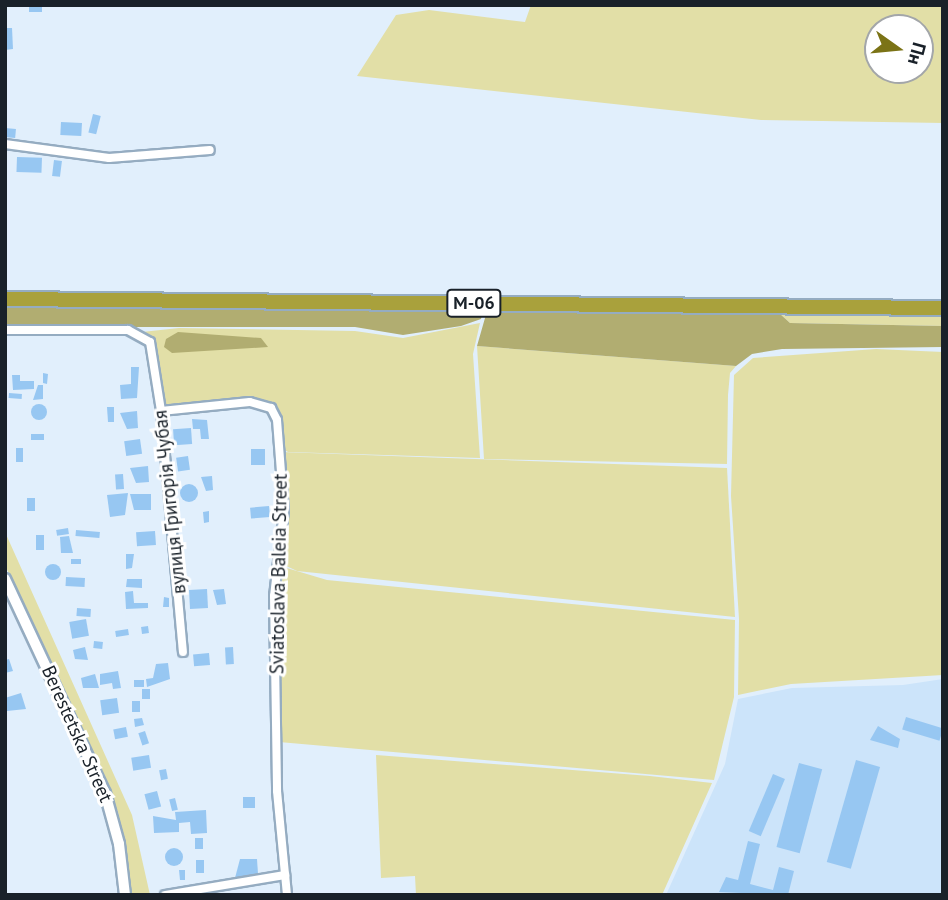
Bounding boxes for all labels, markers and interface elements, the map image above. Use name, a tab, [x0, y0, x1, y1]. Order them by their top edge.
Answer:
north arrow	[864, 14, 934, 84]
text: Пн	[903, 40, 932, 68]
road number: М-06	[446, 288, 502, 318]
street label: вулиця Григорія Чубая	[149, 409, 191, 595]
street label: Sviatoslava Baleia Street	[266, 473, 292, 675]
street label: Berestetska Street	[37, 662, 117, 806]

